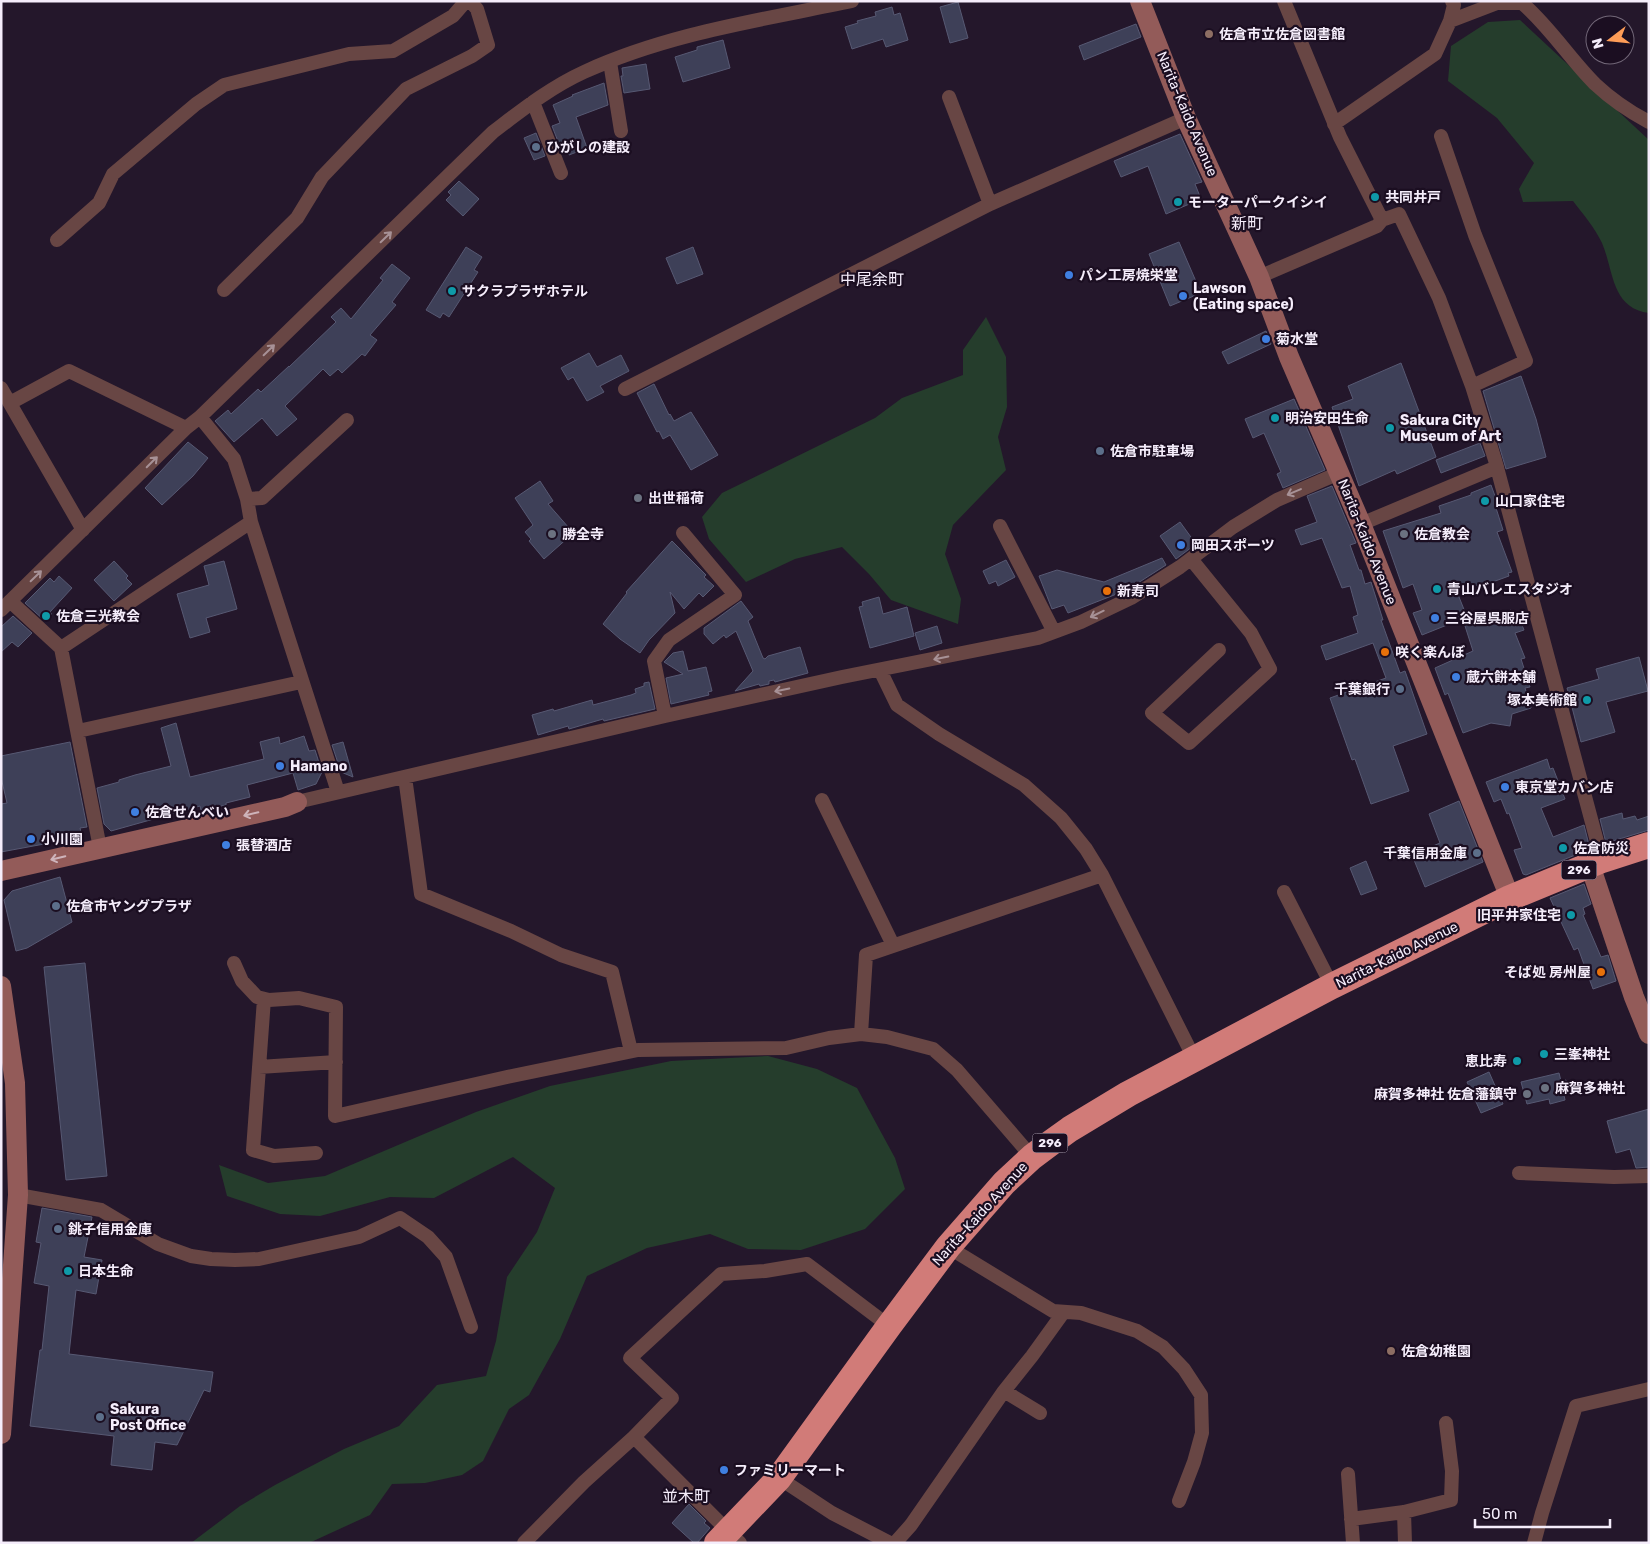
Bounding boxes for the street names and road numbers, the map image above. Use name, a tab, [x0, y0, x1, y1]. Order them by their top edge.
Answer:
street label: Narita-Kaido Avenue	[1153, 49, 1221, 179]
street label: Narita-Kaido Avenue	[1334, 477, 1400, 607]
road number: 296	[1562, 860, 1596, 880]
street label: Narita-Kaido Avenue	[1333, 918, 1461, 992]
road number: 296	[1032, 1134, 1068, 1152]
street label: Narita-Kaido Avenue	[929, 1158, 1031, 1269]

